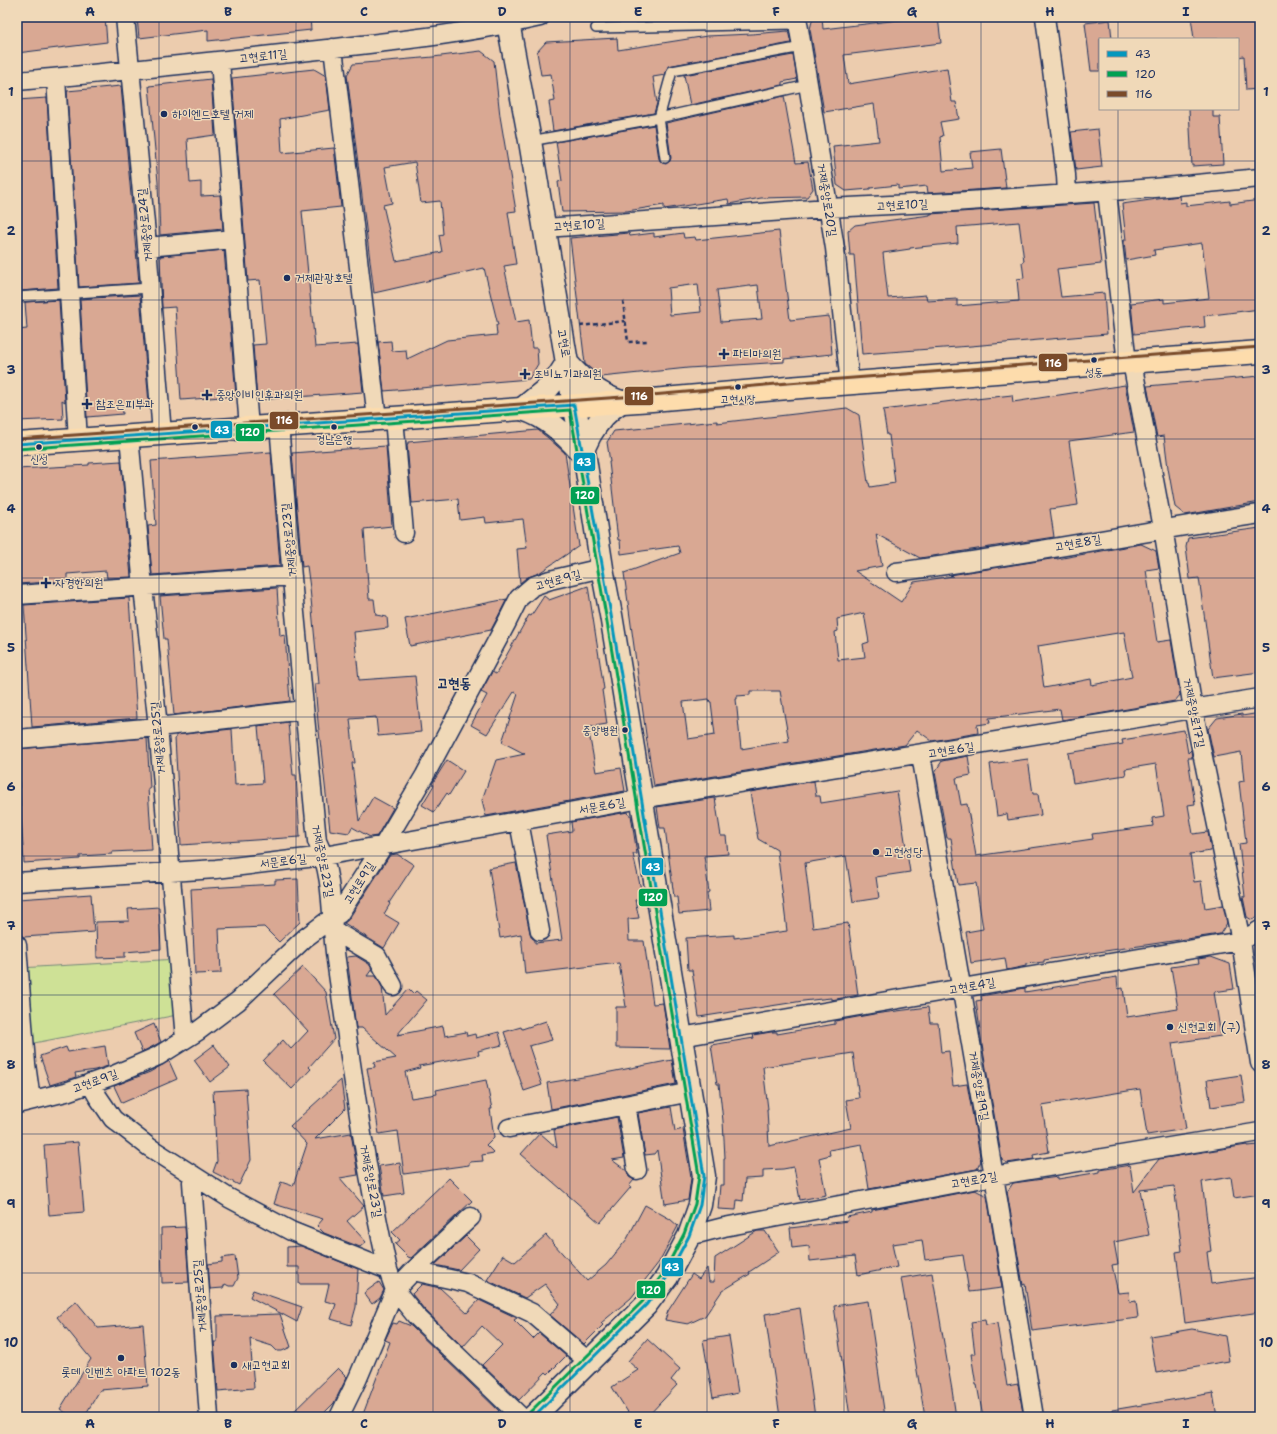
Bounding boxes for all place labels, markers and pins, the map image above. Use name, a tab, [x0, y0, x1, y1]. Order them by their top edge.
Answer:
place label: 하이엔드호텔 거제	[172, 106, 254, 122]
marker: 하이엔드호텔 거제	[159, 109, 169, 119]
place label: 거제관광호텔	[295, 270, 353, 286]
marker: 거제관광호텔	[282, 273, 292, 283]
place label: 파티마의원	[733, 346, 781, 362]
marker: 파티마의원	[718, 348, 730, 360]
marker: 성동	[1089, 355, 1099, 365]
place label: 성동	[1085, 365, 1103, 380]
place label: 조비뇨기과의원	[534, 366, 602, 382]
marker: 조비뇨기과의원	[519, 368, 531, 380]
marker: 고현시장	[733, 382, 743, 392]
place label: 중앙이비인후과의원	[216, 387, 303, 403]
marker: 중앙이비인후과의원	[201, 389, 213, 401]
place label: 고현시장	[720, 392, 756, 407]
place label: 참조은피부과	[96, 396, 154, 412]
marker: 참조은피부과	[81, 398, 93, 410]
unlabelled marker	[190, 422, 200, 432]
marker: 경남은행	[329, 422, 339, 432]
place label: 경남은행	[316, 432, 352, 447]
marker: 신성	[34, 442, 44, 452]
place label: 신성	[30, 452, 48, 467]
place label: 자경한의원	[55, 575, 103, 591]
marker: 자경한의원	[40, 577, 52, 589]
place label: 중앙병원	[583, 723, 618, 738]
marker: 중앙병원	[620, 725, 630, 735]
place label: 고현성당	[884, 844, 923, 860]
marker: 고현성당	[871, 847, 881, 857]
place label: 신현교회 (구)	[1178, 1019, 1241, 1035]
marker: 신현교회 (구)	[1165, 1022, 1175, 1032]
marker: 롯데 인벤츠 아파트 102동	[116, 1353, 126, 1363]
place label: 새고현교회	[242, 1357, 290, 1373]
marker: 새고현교회	[229, 1360, 239, 1370]
place label: 롯데 인벤츠 아파트 102동	[61, 1364, 181, 1380]

